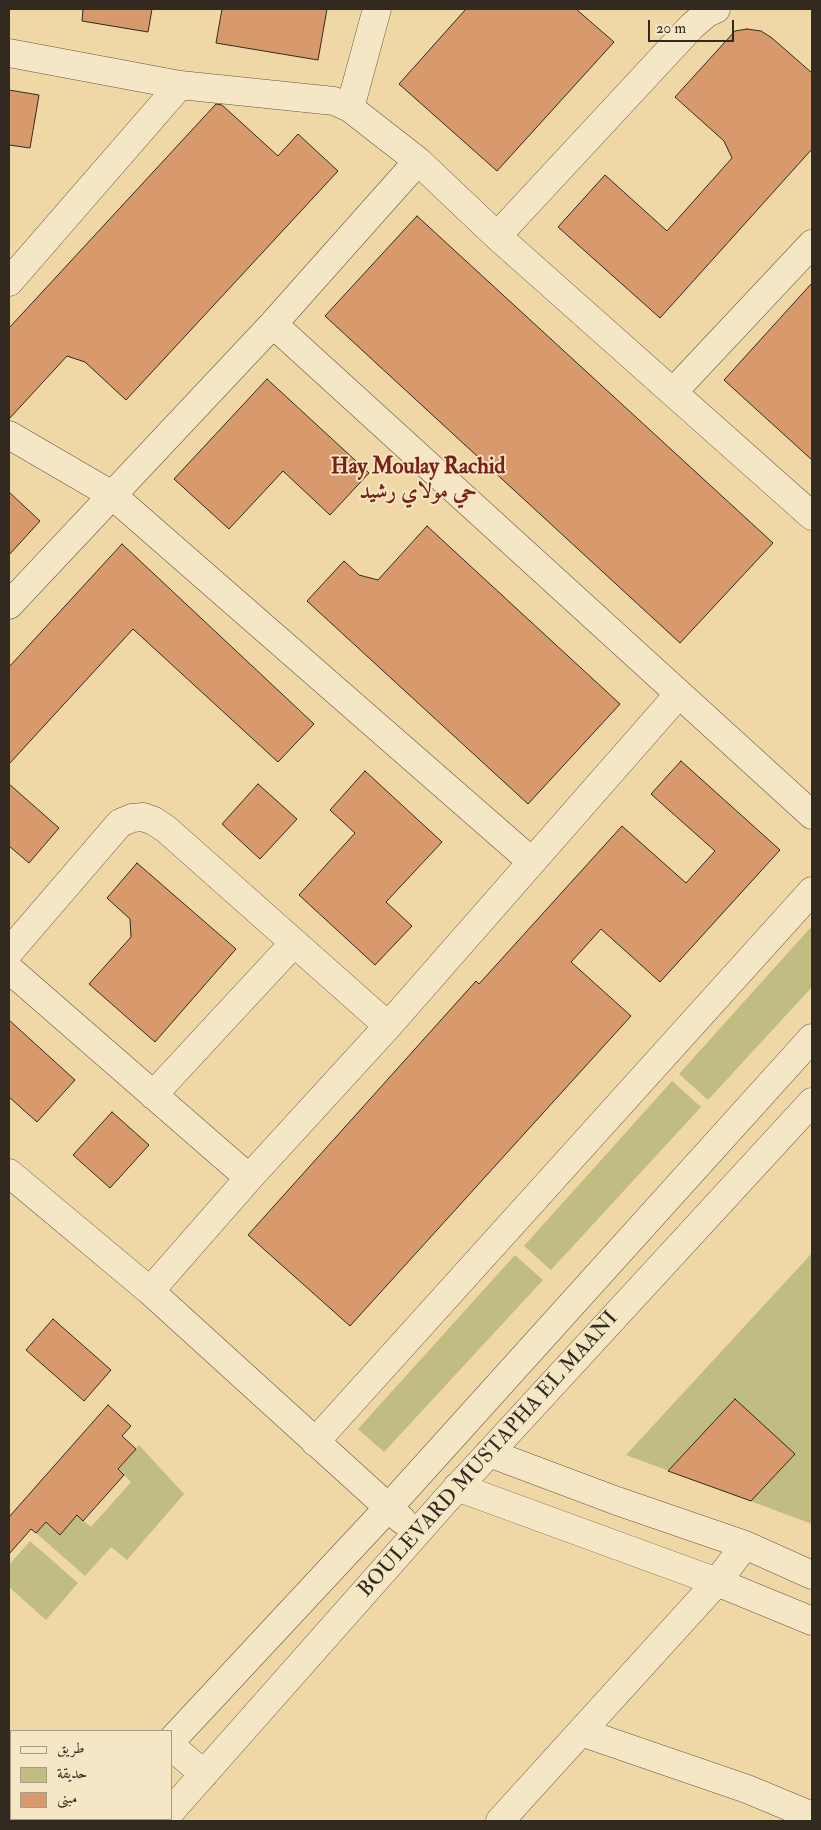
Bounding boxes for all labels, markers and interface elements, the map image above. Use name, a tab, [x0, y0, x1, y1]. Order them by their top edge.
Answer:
scale bar	[651, 10, 737, 42]
text: 20 m	[656, 19, 686, 38]
district label: Hay Moulay Rachid حي مولاي رشيد	[331, 455, 505, 506]
street label: BOULEVARD MUSTAPHA EL MAANI	[354, 1307, 624, 1603]
legend	[10, 1730, 172, 1820]
text: طريق	[57, 1739, 84, 1758]
text: حديقة	[57, 1764, 87, 1783]
text: مبنى	[57, 1789, 77, 1808]

